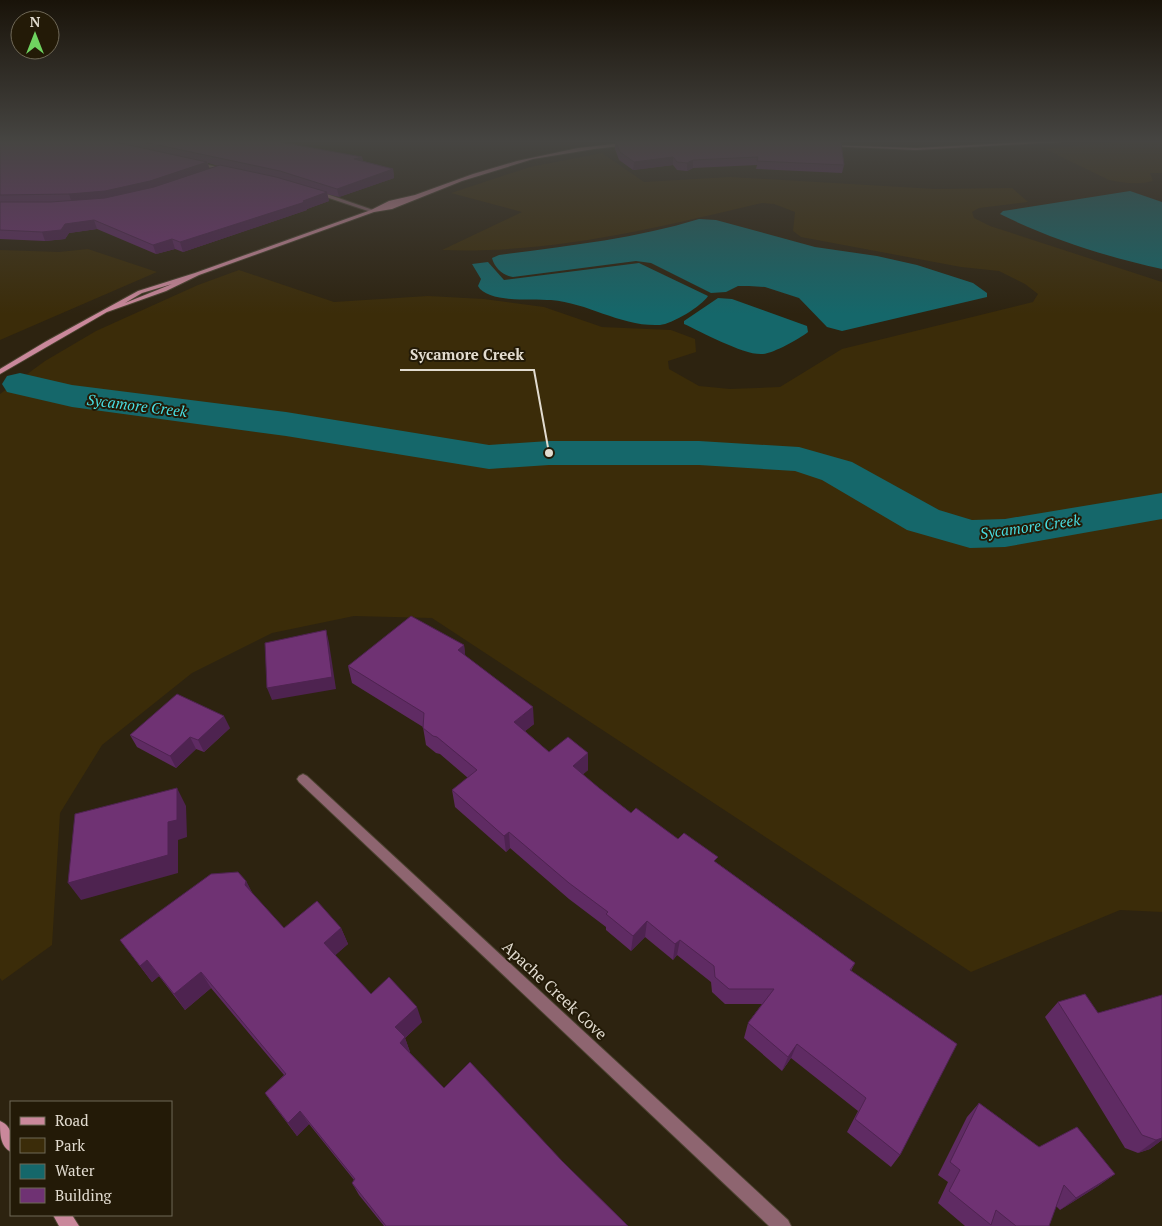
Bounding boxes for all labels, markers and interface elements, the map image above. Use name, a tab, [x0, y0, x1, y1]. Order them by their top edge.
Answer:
north arrow	[10, 10, 60, 60]
text: N	[30, 12, 41, 31]
callout: Sycamore Creek	[400, 340, 534, 370]
text: Sycamore Creek	[410, 344, 524, 364]
water label: Sycamore Creek	[86, 389, 189, 421]
water label: Sycamore Creek	[979, 509, 1082, 543]
street label: Apache Creek Cove	[498, 936, 612, 1044]
legend	[10, 1101, 172, 1216]
text: Road	[55, 1110, 88, 1130]
text: Park	[55, 1135, 85, 1155]
text: Water	[55, 1160, 95, 1180]
text: Building	[55, 1185, 113, 1205]

